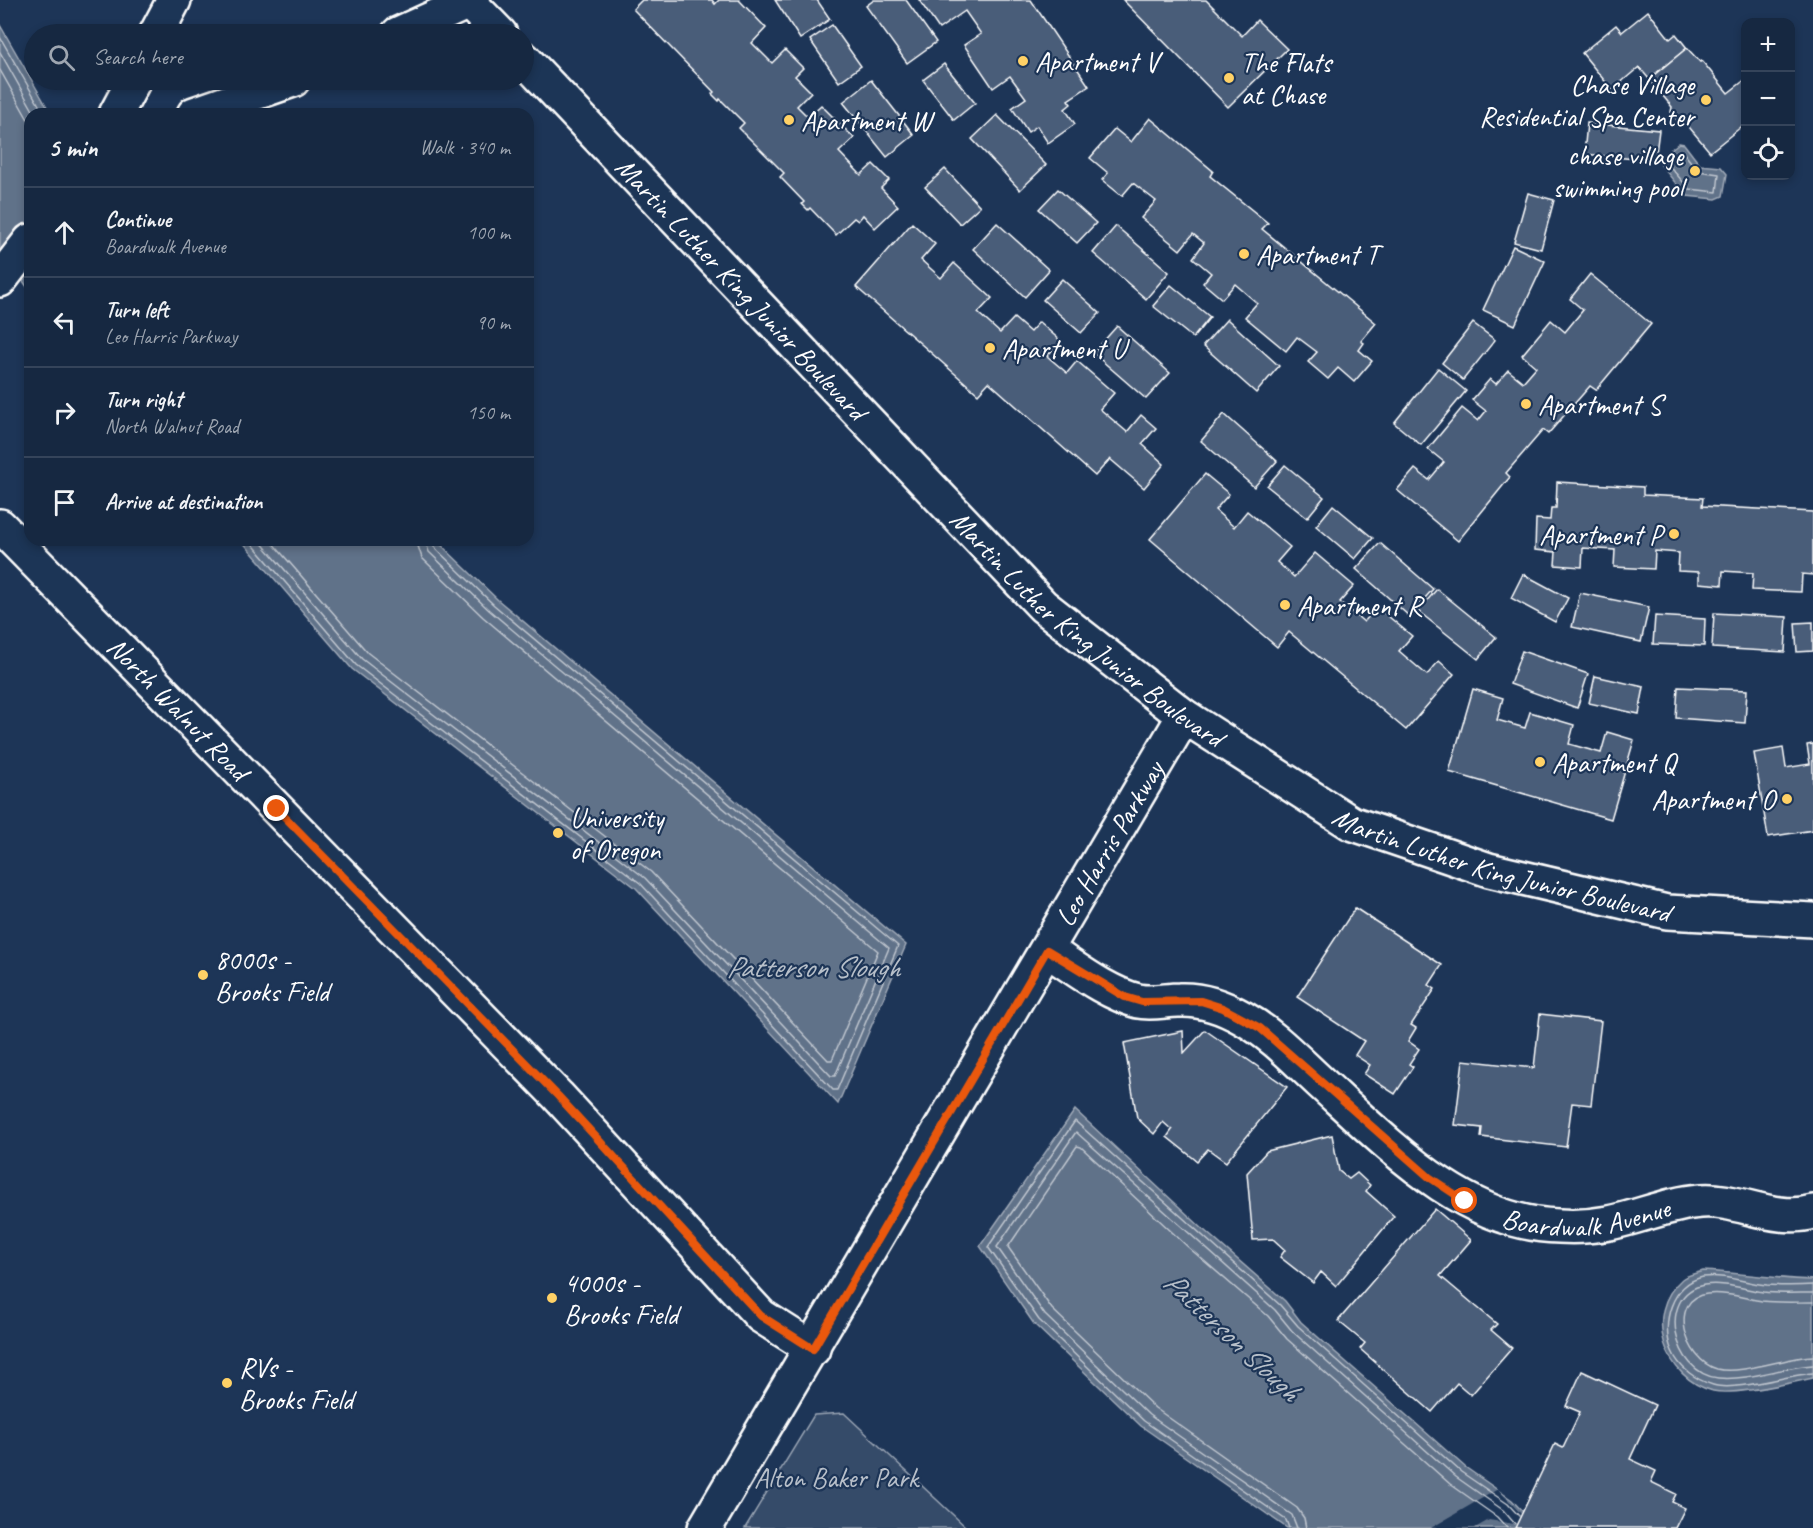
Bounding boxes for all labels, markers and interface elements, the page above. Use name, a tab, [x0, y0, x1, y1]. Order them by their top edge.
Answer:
map controls	[1741, 18, 1795, 180]
button: +	[1741, 18, 1795, 72]
search box	[24, 24, 534, 90]
icon: search	[45, 41, 78, 74]
text: Search here	[93, 43, 183, 71]
place label: Apartment V	[1035, 44, 1164, 79]
place label: The Flats at Chase	[1241, 45, 1334, 112]
marker: Apartment V	[1016, 54, 1030, 68]
place label: Chase Village Residential Spa Center	[1479, 67, 1696, 134]
marker: The Flats at Chase	[1222, 71, 1236, 85]
button: −	[1741, 72, 1795, 126]
marker: Chase Village Residential Spa Center	[1699, 93, 1713, 107]
place label: Apartment W	[801, 103, 936, 138]
marker: Apartment W	[782, 113, 796, 127]
button: locate	[1741, 126, 1795, 180]
text: 5 min	[48, 131, 97, 164]
text: Walk · 340 m	[420, 135, 510, 160]
place label: chase village swimming pool	[1553, 138, 1688, 205]
street label: Martin Luther King Junior Boulevard	[608, 150, 877, 430]
marker: chase village swimming pool	[1688, 164, 1702, 178]
text: Continue	[105, 206, 171, 234]
icon: ahead	[48, 216, 81, 249]
text: 100 m	[467, 220, 510, 245]
text: Boardwalk Avenue	[105, 234, 226, 259]
place label: Apartment T	[1256, 237, 1385, 272]
marker: Apartment T	[1237, 247, 1251, 261]
text: Turn left	[105, 296, 169, 324]
icon: left	[48, 306, 81, 339]
text: 90 m	[476, 310, 510, 335]
text: Leo Harris Parkway	[105, 324, 237, 349]
place label: Apartment U	[1002, 331, 1131, 366]
marker: Apartment U	[983, 341, 997, 355]
text: Turn right	[105, 386, 182, 414]
place label: Apartment S	[1538, 387, 1667, 422]
icon: right	[48, 396, 81, 429]
marker: Apartment S	[1519, 397, 1533, 411]
text: 150 m	[467, 400, 510, 425]
text: North Walnut Road	[105, 414, 239, 439]
icon: arrive	[48, 486, 81, 519]
text: Arrive at destination	[105, 488, 262, 516]
street label: Martin Luther King Junior Boulevard	[943, 502, 1233, 757]
place label: Apartment P	[1539, 517, 1666, 552]
marker: Apartment P	[1667, 527, 1681, 541]
place label: Apartment R	[1297, 588, 1425, 623]
marker: Apartment R	[1278, 598, 1292, 612]
street label: North Walnut Road	[100, 629, 259, 791]
place label: Apartment Q	[1552, 745, 1679, 780]
street label: Leo Harris Parkway	[1047, 753, 1173, 932]
marker: Apartment Q	[1533, 755, 1547, 769]
place label: Apartment O	[1651, 782, 1778, 817]
marker: Apartment O	[1780, 792, 1794, 806]
route end	[263, 795, 289, 821]
street label: Martin Luther King Junior Boulevard	[1326, 799, 1678, 931]
place label: University of Oregon	[570, 800, 666, 867]
marker: University of Oregon	[551, 826, 565, 840]
place label: 8000s - Brooks Field	[215, 942, 333, 1009]
water label: Patterson Slough	[726, 948, 902, 986]
marker: 8000s - Brooks Field	[196, 968, 210, 982]
route start	[1451, 1187, 1477, 1213]
street label: Boardwalk Avenue	[1498, 1190, 1676, 1245]
water label: Patterson Slough	[1156, 1263, 1310, 1411]
place label: 4000s - Brooks Field	[564, 1265, 682, 1332]
marker: 4000s - Brooks Field	[545, 1291, 559, 1305]
place label: RVs - Brooks Field	[239, 1350, 357, 1417]
marker: RVs - Brooks Field	[220, 1376, 234, 1390]
park label: Alton Baker Park	[754, 1460, 921, 1495]

